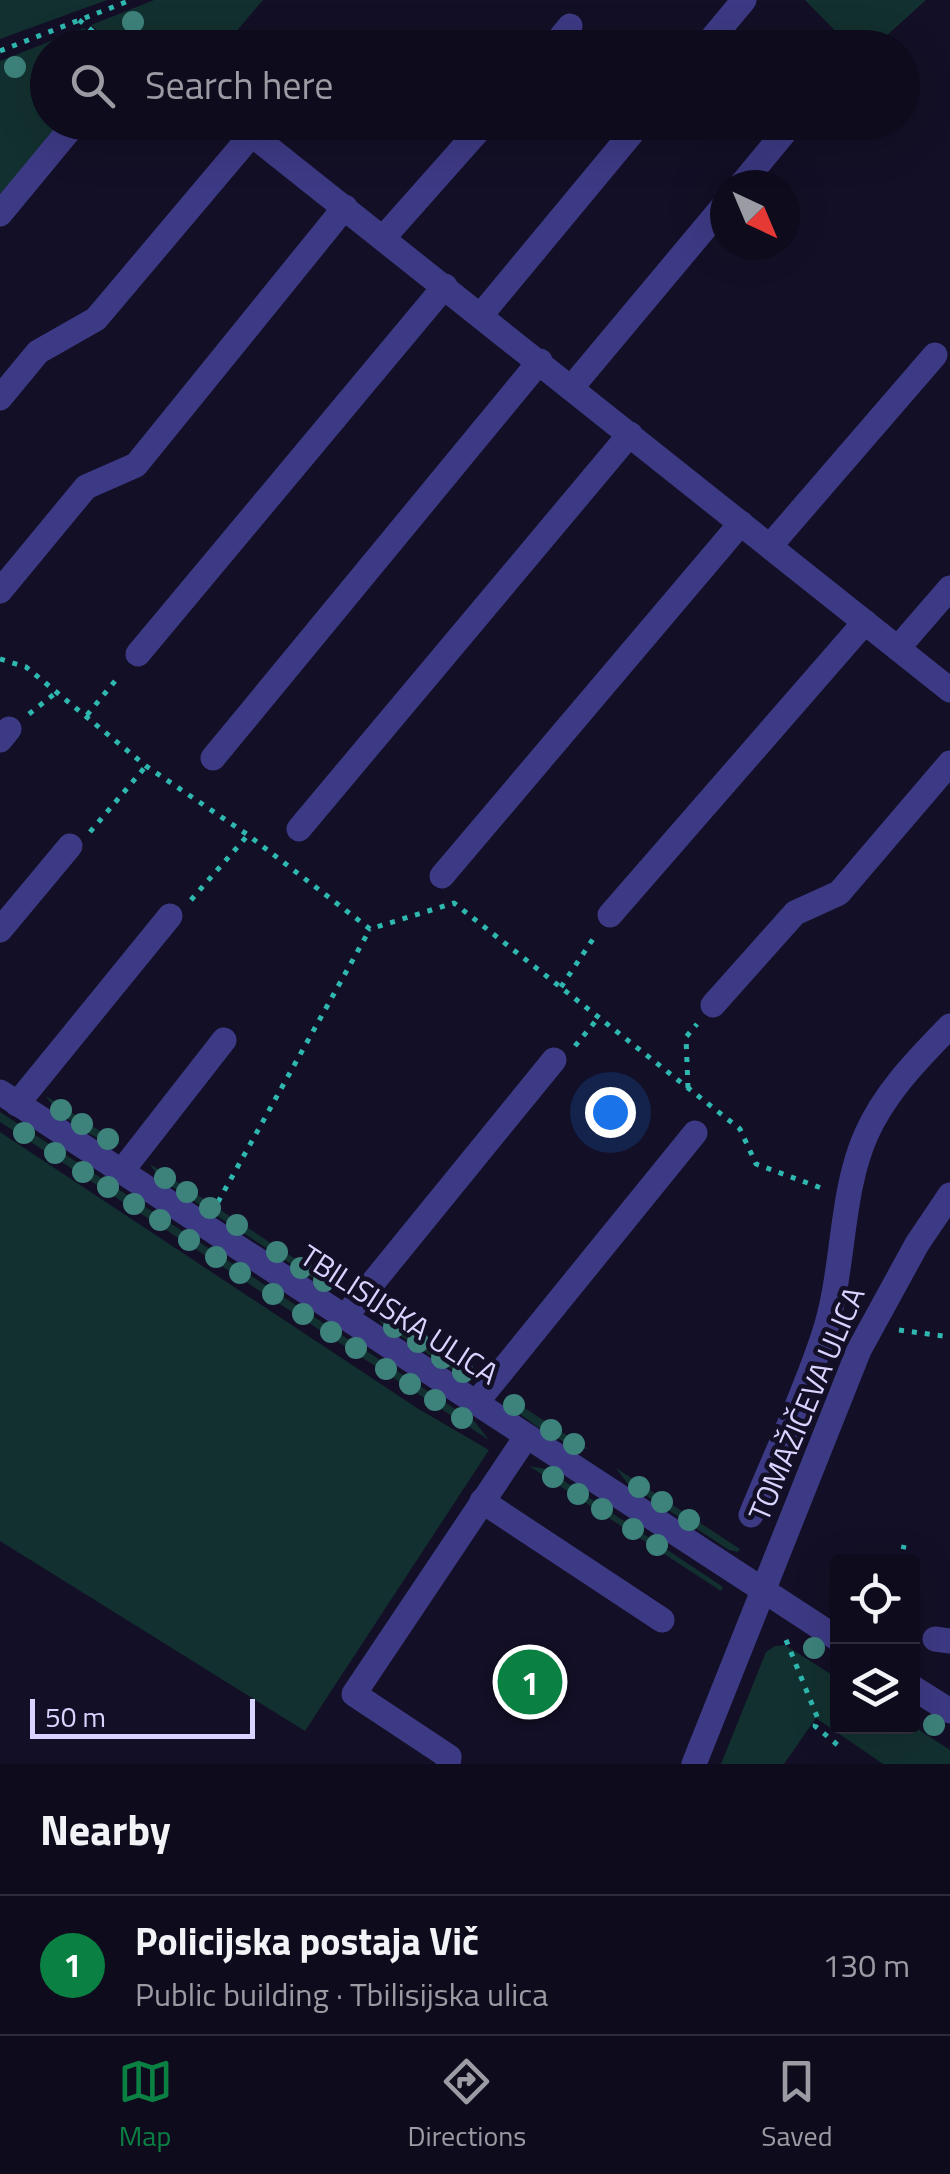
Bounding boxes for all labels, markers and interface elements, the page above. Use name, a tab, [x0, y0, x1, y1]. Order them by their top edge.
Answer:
search box	[30, 30, 920, 140]
text: Search here	[145, 56, 333, 114]
icon: search	[65, 58, 120, 113]
north arrow	[710, 170, 800, 260]
your location	[585, 1087, 636, 1138]
street label: TBILISIJSKA ULICA	[291, 1233, 508, 1396]
street label: TOMAŽIČEVA ULICA	[736, 1279, 876, 1528]
map controls	[830, 1554, 920, 1734]
button: locate	[830, 1554, 920, 1644]
pin: 1	[498, 1644, 562, 1720]
button: layers	[830, 1644, 920, 1734]
scale bar	[30, 1694, 255, 1738]
text: 50 m	[45, 1695, 106, 1738]
text: Nearby	[40, 1797, 171, 1861]
text: Policijska postaja Vič	[135, 1912, 479, 1970]
text: 1	[64, 1941, 81, 1989]
text: 130 m	[822, 1941, 910, 1989]
text: Public building · Tbilisijska ulica	[135, 1970, 548, 2018]
tab: Map	[118, 2054, 173, 2157]
tab: Directions	[408, 2054, 526, 2157]
tab: Saved	[761, 2054, 832, 2157]

